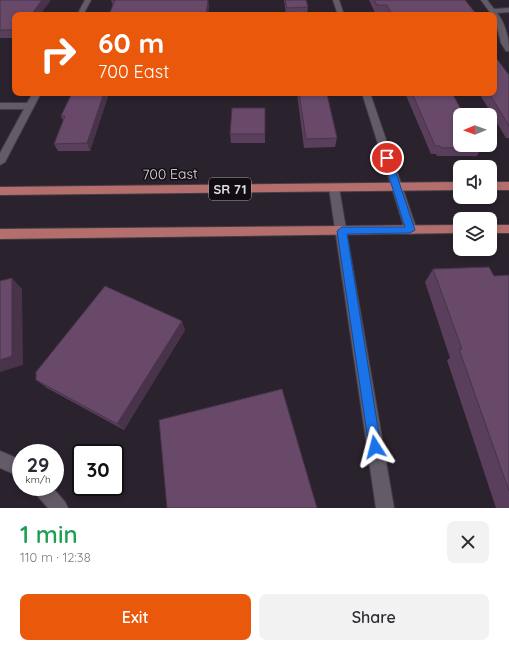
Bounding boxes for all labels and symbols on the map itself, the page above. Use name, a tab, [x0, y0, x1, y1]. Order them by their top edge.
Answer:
north arrow	[453, 108, 497, 152]
pin	[370, 141, 404, 175]
street label: 700 East	[142, 165, 198, 183]
road number: SR 71	[209, 178, 251, 200]
position arrow	[354, 426, 396, 468]
speed limit sign: 30	[72, 444, 124, 496]

